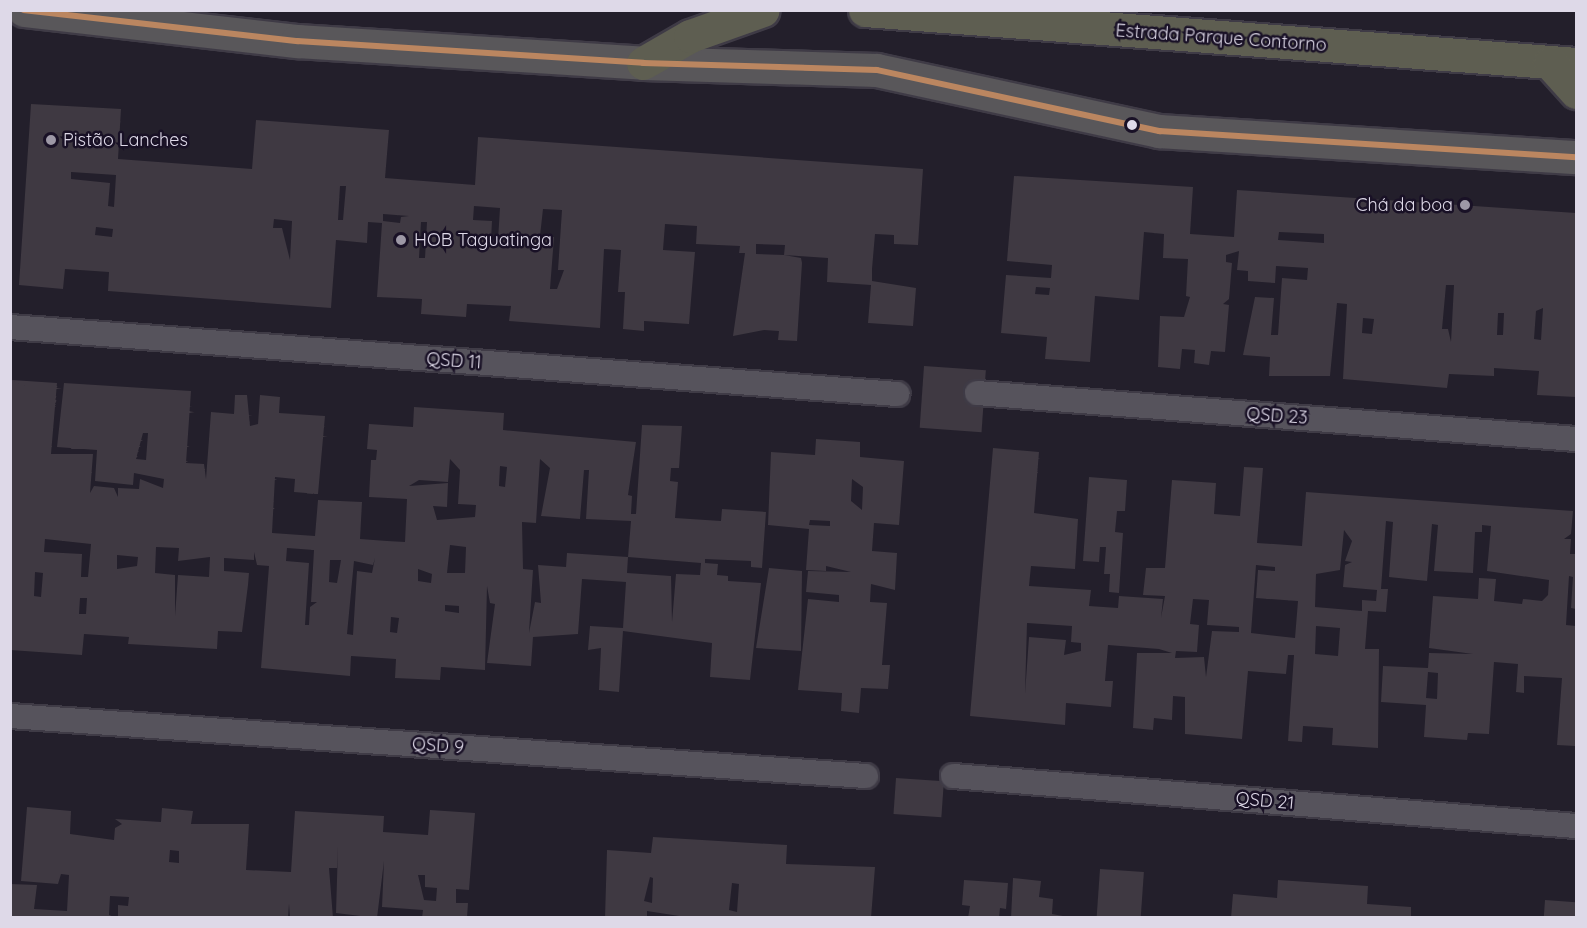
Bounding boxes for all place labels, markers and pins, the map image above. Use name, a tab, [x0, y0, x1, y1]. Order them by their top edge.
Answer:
unlabelled marker	[1126, 119, 1138, 131]
place label: Pistão Lanches	[63, 129, 188, 151]
marker: Pistão Lanches	[44, 133, 58, 147]
place label: Chá da boa	[1356, 194, 1453, 216]
marker: Chá da boa	[1458, 198, 1472, 212]
place label: HOB Taguatinga	[414, 229, 552, 251]
marker: HOB Taguatinga	[392, 231, 410, 249]

